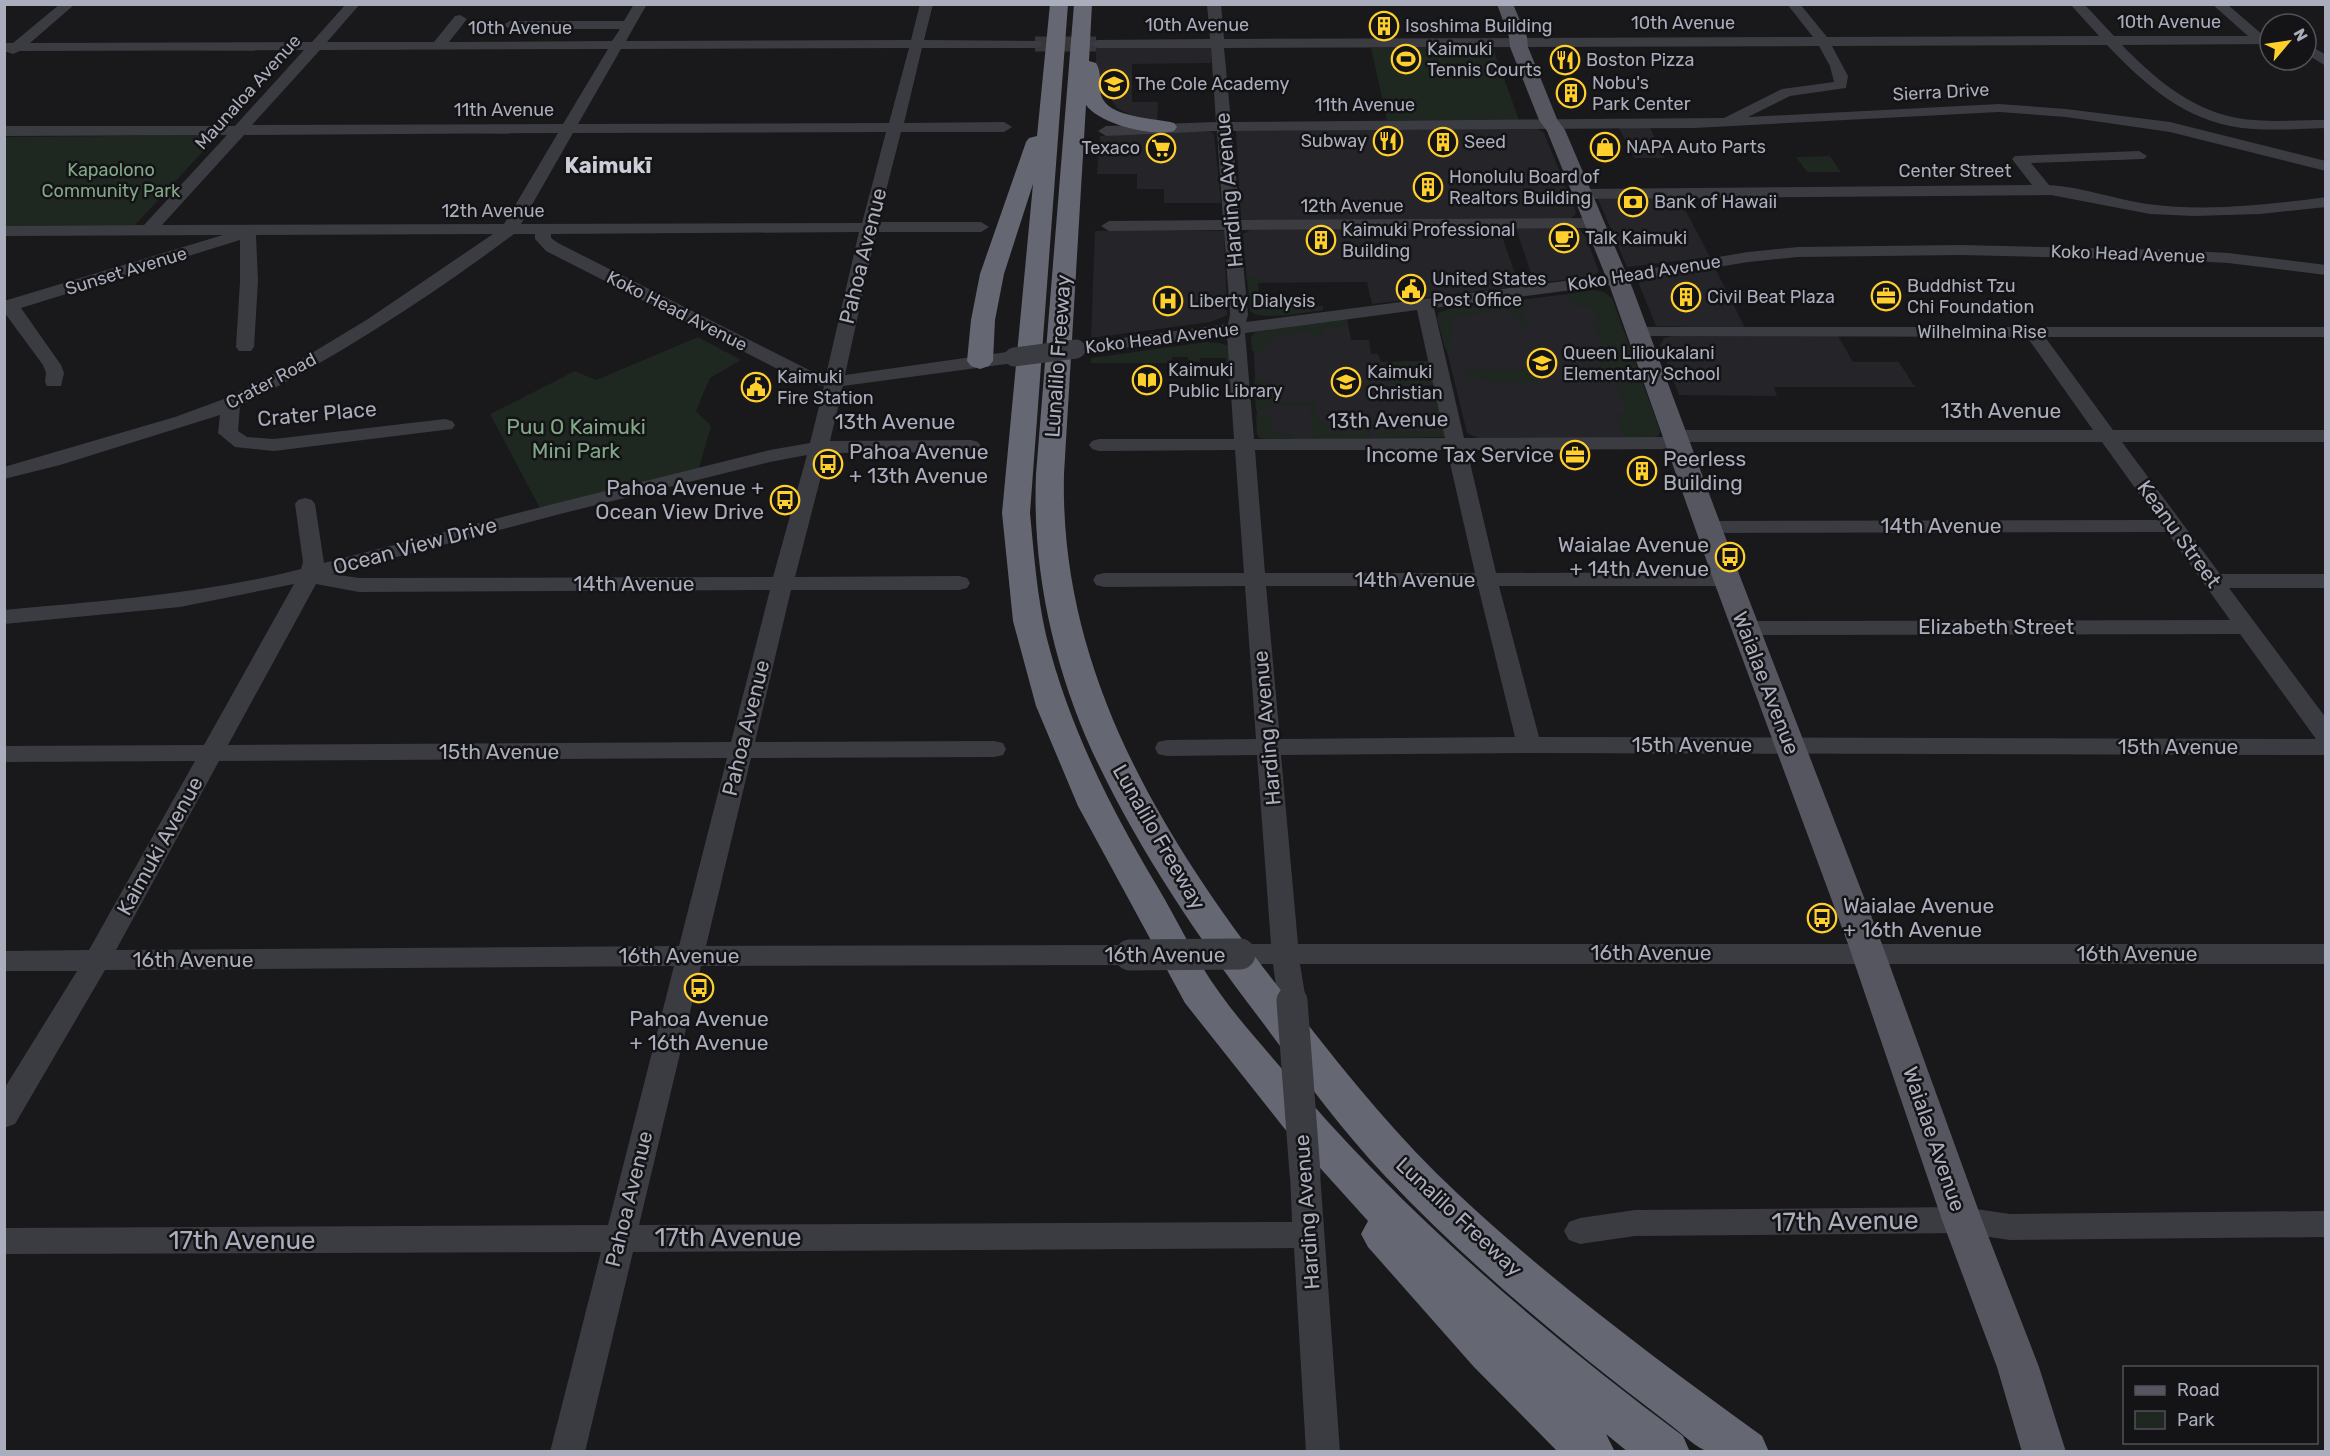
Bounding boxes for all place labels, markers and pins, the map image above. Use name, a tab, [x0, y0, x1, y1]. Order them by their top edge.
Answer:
building icon: Isoshima Building	[1368, 10, 1400, 42]
place label: Isoshima Building	[1405, 15, 1553, 37]
place label: Kaimuki Tennis Courts	[1427, 38, 1542, 81]
sports icon: Kaimuki Tennis Courts	[1390, 43, 1422, 75]
restaurant icon: Boston Pizza	[1549, 44, 1581, 76]
place label: Boston Pizza	[1586, 49, 1694, 71]
school or university icon: The Cole Academy	[1098, 68, 1130, 100]
place label: Nobu's Park Center	[1592, 72, 1691, 115]
place label: The Cole Academy	[1135, 73, 1290, 95]
building icon: Nobu's Park Center	[1555, 77, 1587, 109]
restaurant icon: Subway	[1372, 125, 1404, 157]
building icon: Seed	[1427, 126, 1459, 158]
place label: Subway	[1301, 130, 1367, 152]
place label: Seed	[1464, 131, 1506, 153]
shop icon: NAPA Auto Parts	[1589, 131, 1621, 163]
supermarket icon: Texaco	[1145, 132, 1177, 164]
place label: NAPA Auto Parts	[1626, 136, 1766, 158]
place label: Texaco	[1082, 137, 1140, 159]
place label: Honolulu Board of Realtors Building	[1449, 166, 1600, 209]
building icon: Honolulu Board of Realtors Building	[1412, 171, 1444, 203]
bank icon: Bank of Hawaii	[1617, 186, 1649, 218]
place label: Bank of Hawaii	[1654, 191, 1777, 213]
place label: Kaimuki Professional Building	[1342, 219, 1515, 262]
cafe icon: Talk Kaimuki	[1548, 222, 1580, 254]
building icon: Kaimuki Professional Building	[1305, 224, 1337, 256]
place label: Talk Kaimuki	[1585, 227, 1687, 249]
place label: United States Post Office	[1432, 268, 1547, 311]
public building icon: United States Post Office	[1395, 273, 1427, 305]
place label: Buddhist Tzu Chi Foundation	[1907, 275, 2034, 318]
office icon: Buddhist Tzu Chi Foundation	[1870, 280, 1902, 312]
building icon: Civil Beat Plaza	[1670, 281, 1702, 313]
hospital icon: Liberty Dialysis	[1152, 285, 1184, 317]
place label: Civil Beat Plaza	[1707, 286, 1835, 308]
place label: Liberty Dialysis	[1189, 290, 1315, 312]
place label: Queen Lilioukalani Elementary School	[1563, 342, 1720, 385]
school or university icon: Queen Lilioukalani Elementary School	[1526, 347, 1558, 379]
place label: Kaimuki Public Library	[1168, 359, 1283, 402]
place label: Kaimuki Christian	[1367, 361, 1443, 404]
library icon: Kaimuki Public Library	[1131, 364, 1163, 396]
place label: Kaimuki Fire Station	[777, 366, 874, 409]
school or university icon: Kaimuki Christian	[1330, 366, 1362, 398]
public building icon: Kaimuki Fire Station	[740, 371, 772, 403]
place label: Pahoa Avenue + 13th Avenue	[849, 439, 988, 488]
office icon: Income Tax Service	[1559, 439, 1591, 471]
place label: Income Tax Service	[1366, 442, 1554, 467]
place label: Peerless Building	[1663, 446, 1746, 495]
bus stop icon: Pahoa Avenue + 13th Avenue	[812, 448, 844, 480]
building icon: Peerless Building	[1626, 455, 1658, 487]
place label: Pahoa Avenue + Ocean View Drive	[595, 475, 764, 524]
bus stop icon: Pahoa Avenue + Ocean View Drive	[769, 484, 801, 516]
place label: Waialae Avenue + 14th Avenue	[1558, 532, 1709, 581]
bus stop icon: Waialae Avenue + 14th Avenue	[1714, 541, 1746, 573]
place label: Waialae Avenue + 16th Avenue	[1843, 893, 1994, 942]
bus stop icon: Waialae Avenue + 16th Avenue	[1806, 902, 1838, 934]
bus stop icon: Pahoa Avenue + 16th Avenue	[683, 972, 715, 1004]
place label: Pahoa Avenue + 16th Avenue	[629, 1006, 769, 1055]

